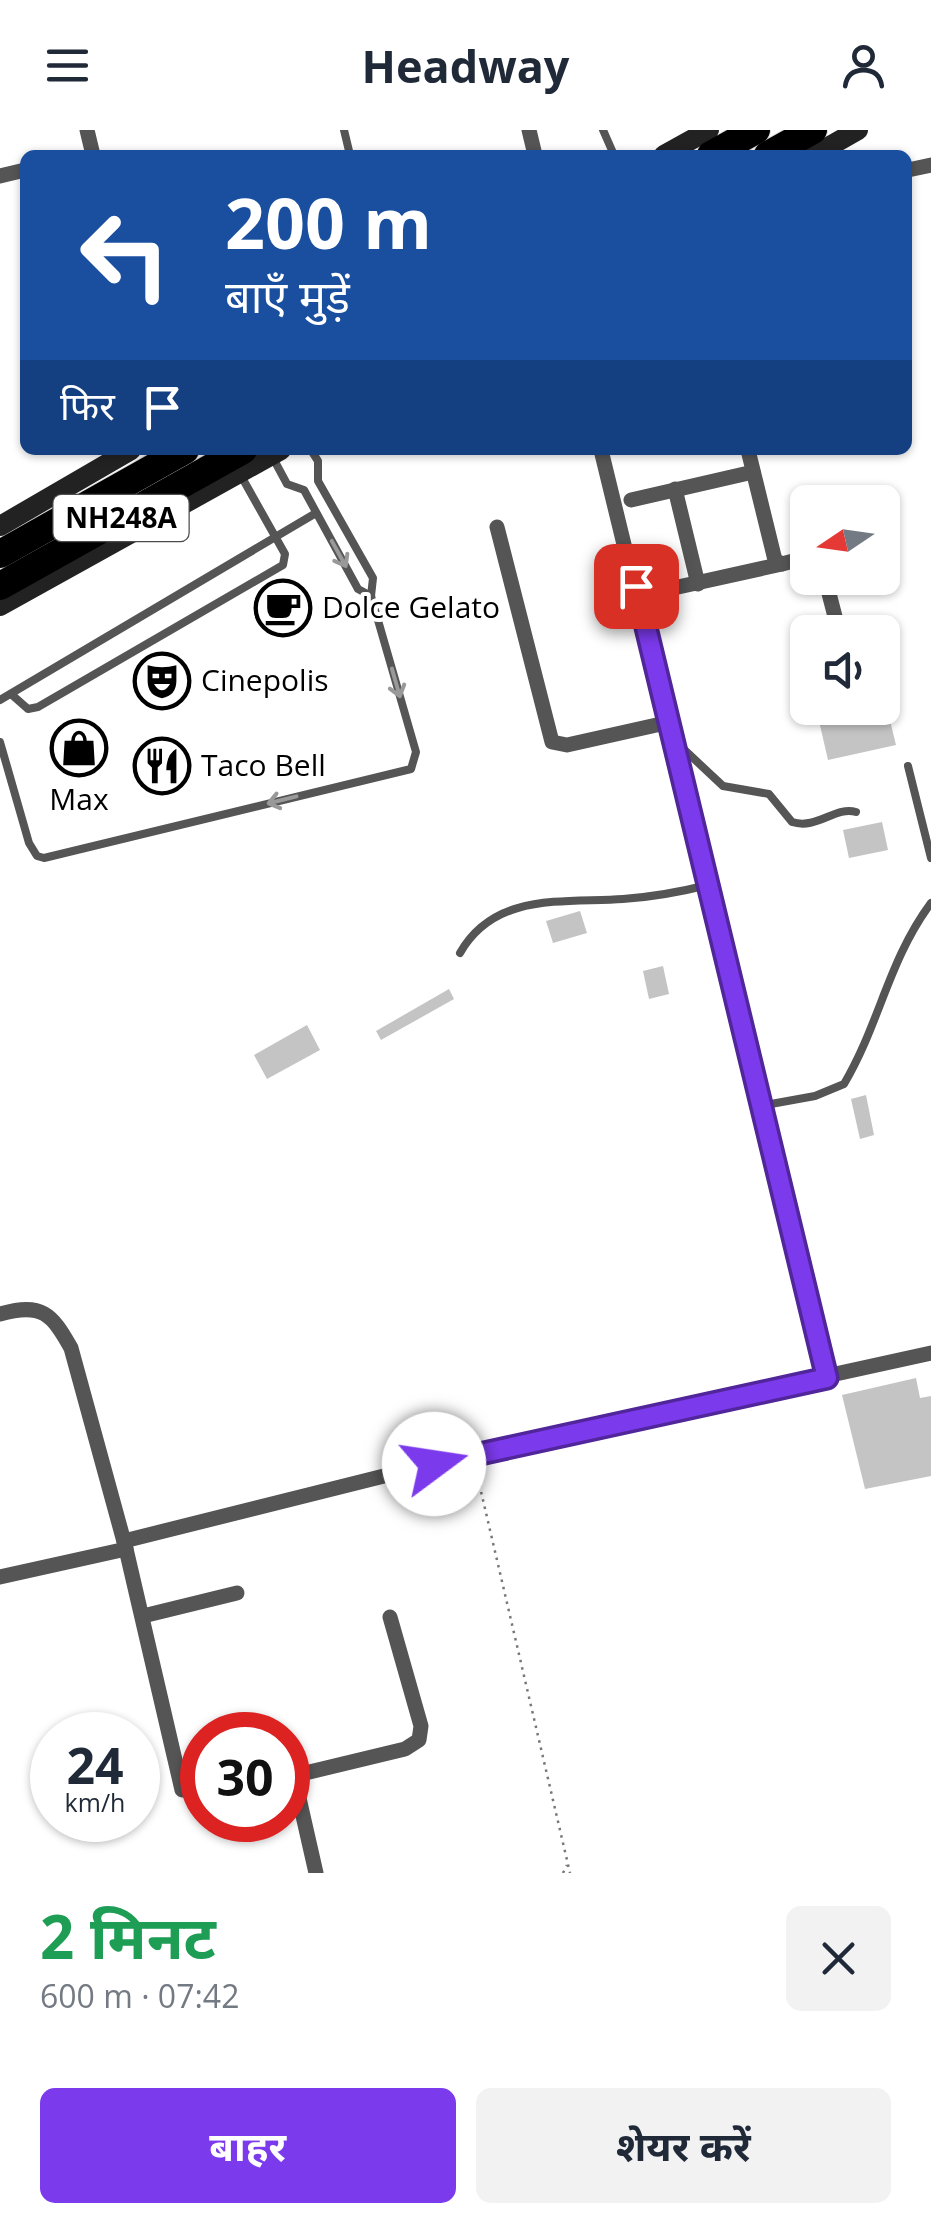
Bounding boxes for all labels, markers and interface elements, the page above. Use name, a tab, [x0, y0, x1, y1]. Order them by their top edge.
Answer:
text: Headway	[362, 35, 569, 96]
icon: menu	[40, 38, 95, 93]
icon: person	[836, 38, 891, 93]
text: 200 m	[225, 174, 432, 270]
icon: left	[60, 190, 190, 320]
text: बाएँ मुड़ें	[225, 265, 350, 326]
text: फिर	[60, 379, 115, 431]
icon: arrive	[135, 380, 190, 435]
north arrow	[790, 485, 900, 595]
map controls	[790, 485, 900, 725]
road number: NH248A	[54, 495, 188, 541]
one-way arrow	[329, 539, 349, 568]
pin	[594, 544, 679, 629]
icon: arrive	[609, 559, 664, 614]
cafe icon: Dolce Gelato	[253, 578, 313, 638]
place label: Dolce Gelato	[322, 586, 500, 627]
button: sound	[790, 615, 900, 725]
theatre icon: Cinepolis	[132, 651, 192, 711]
place label: Cinepolis	[201, 659, 329, 700]
one-way arrow	[388, 667, 406, 698]
shop icon: Max	[49, 718, 109, 778]
restaurant icon: Taco Bell	[132, 736, 192, 796]
place label: Taco Bell	[201, 744, 326, 785]
place label: Max	[49, 778, 109, 819]
one-way arrow	[267, 792, 299, 810]
position arrow	[382, 1412, 486, 1516]
speed limit sign: 30	[180, 1712, 310, 1842]
text: 24	[66, 1731, 124, 1799]
text: km/h	[65, 1785, 125, 1819]
text: 2 मिनट	[40, 1895, 216, 1977]
button: close	[786, 1906, 891, 2011]
text: 600 m · 07:42	[40, 1974, 239, 2017]
button: बाहर	[40, 2088, 456, 2203]
button: शेयर करें	[476, 2088, 891, 2203]

